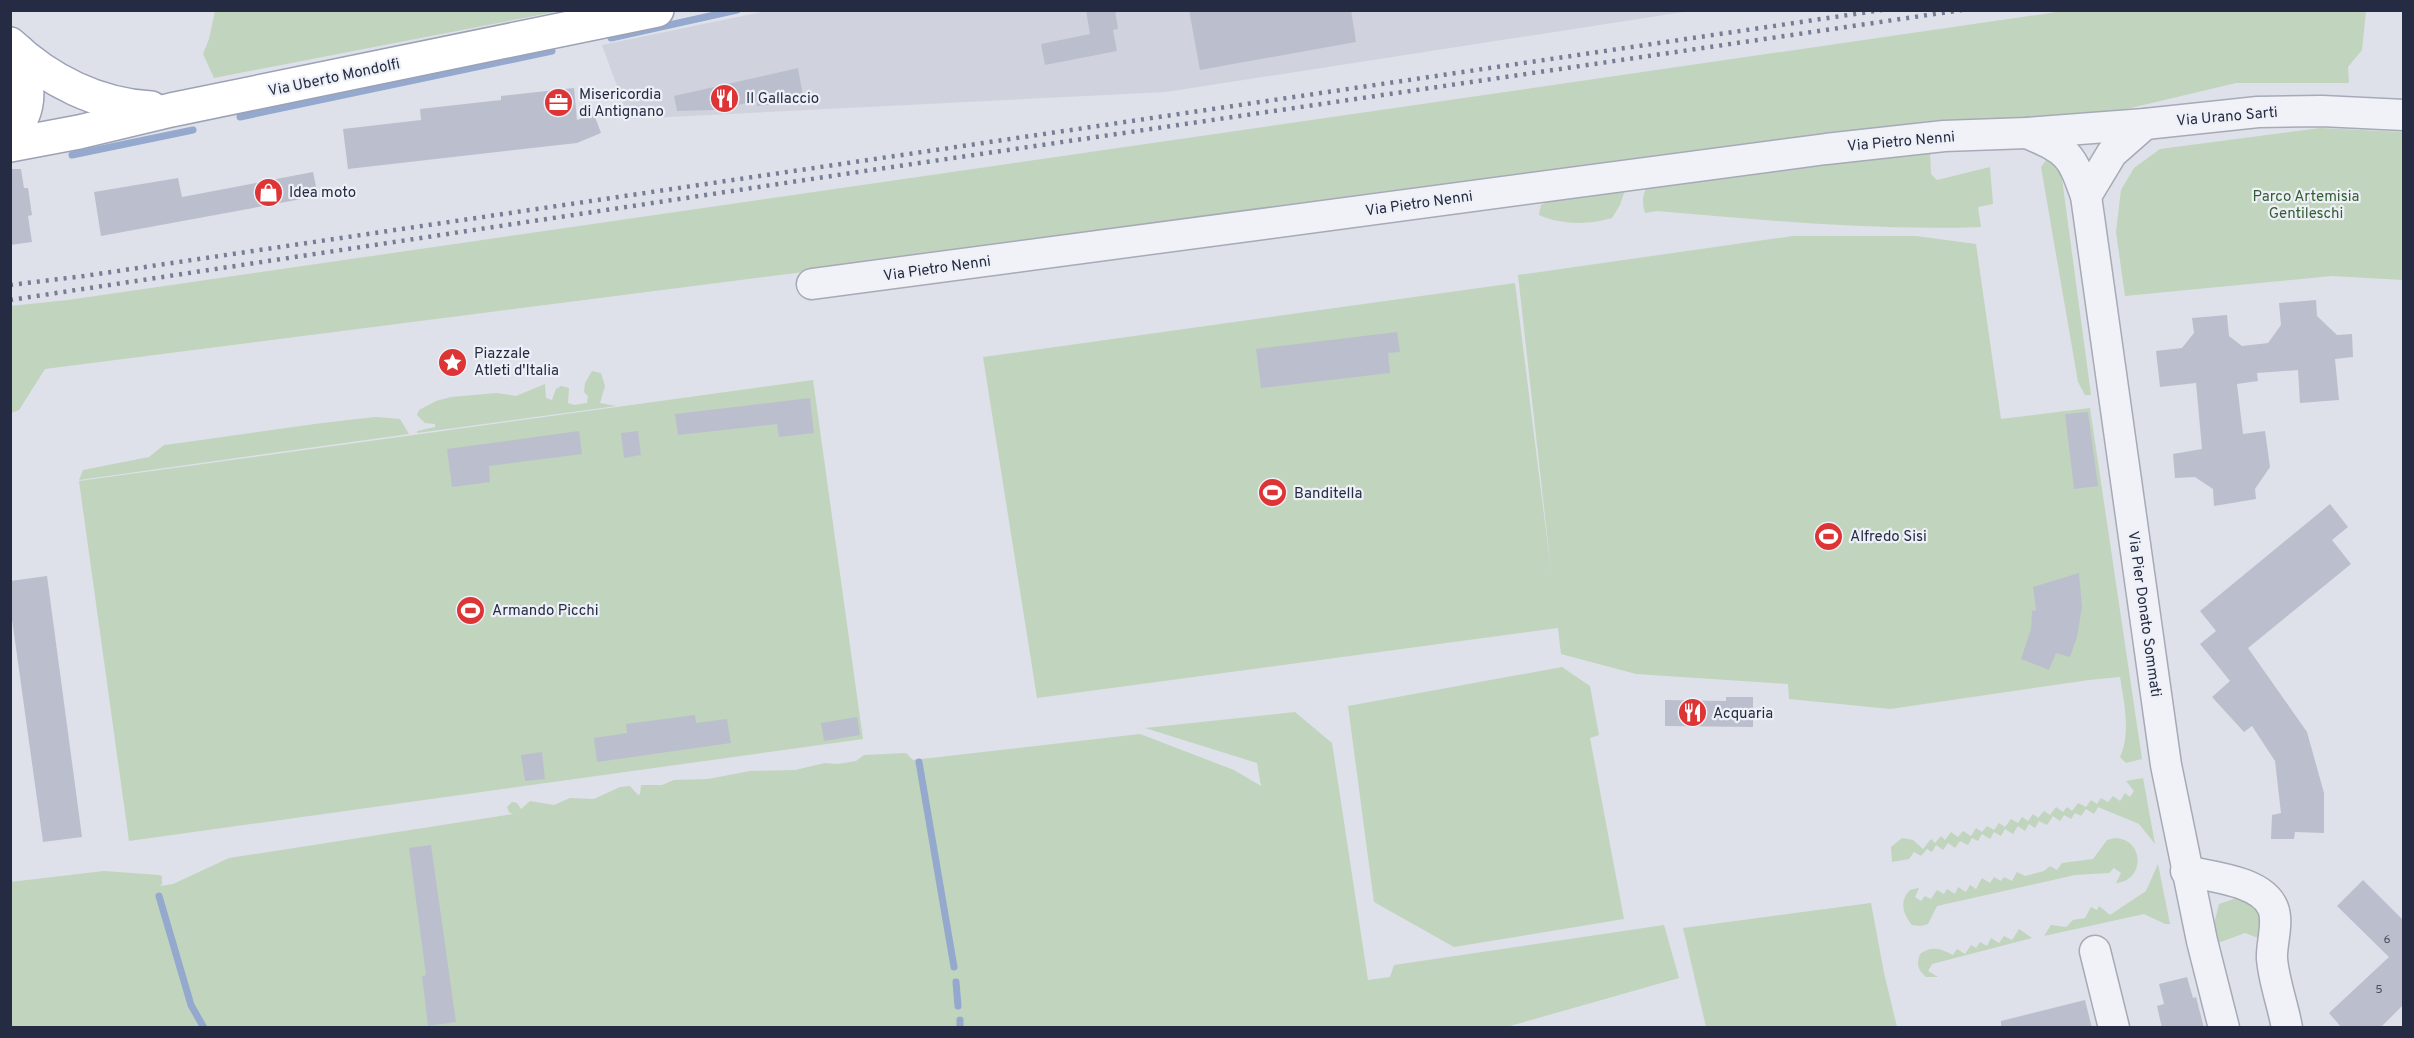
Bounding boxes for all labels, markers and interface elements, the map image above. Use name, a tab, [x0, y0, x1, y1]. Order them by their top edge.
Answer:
street label: Via Uberto Mondolfi	[267, 55, 402, 102]
restaurant icon: Il Gallaccio	[709, 82, 741, 114]
place label: Misericordia di Antignano	[579, 86, 664, 122]
office icon: Misericordia di Antignano	[542, 87, 574, 119]
place label: Il Gallaccio	[746, 90, 819, 109]
street label: Via Urano Sarti	[2176, 104, 2279, 131]
street label: Via Pietro Nenni	[1846, 128, 1956, 157]
shop icon: Idea moto	[252, 176, 284, 208]
place label: Idea moto	[289, 184, 356, 203]
street label: Via Pietro Nenni	[1364, 188, 1474, 221]
park label: Parco Artemisia Gentileschi	[2253, 188, 2359, 224]
street label: Via Pietro Nenni	[882, 253, 992, 286]
place label: Piazzale Atleti d'Italia	[474, 345, 559, 381]
place icon: Piazzale Atleti d'Italia	[437, 346, 469, 378]
sports icon: Banditella	[1257, 477, 1289, 509]
place label: Banditella	[1294, 485, 1362, 504]
sports icon: Alfredo Sisi	[1813, 520, 1845, 552]
place label: Alfredo Sisi	[1850, 528, 1927, 547]
street label: Via Pier Donato Sommati	[2122, 530, 2165, 698]
sports icon: Armando Picchi	[455, 594, 487, 626]
place label: Armando Picchi	[492, 602, 598, 621]
restaurant icon: Acquaria	[1676, 697, 1708, 729]
place label: Acquaria	[1713, 705, 1773, 724]
house number: 6	[2383, 932, 2391, 948]
house number: 5	[2375, 982, 2383, 998]

